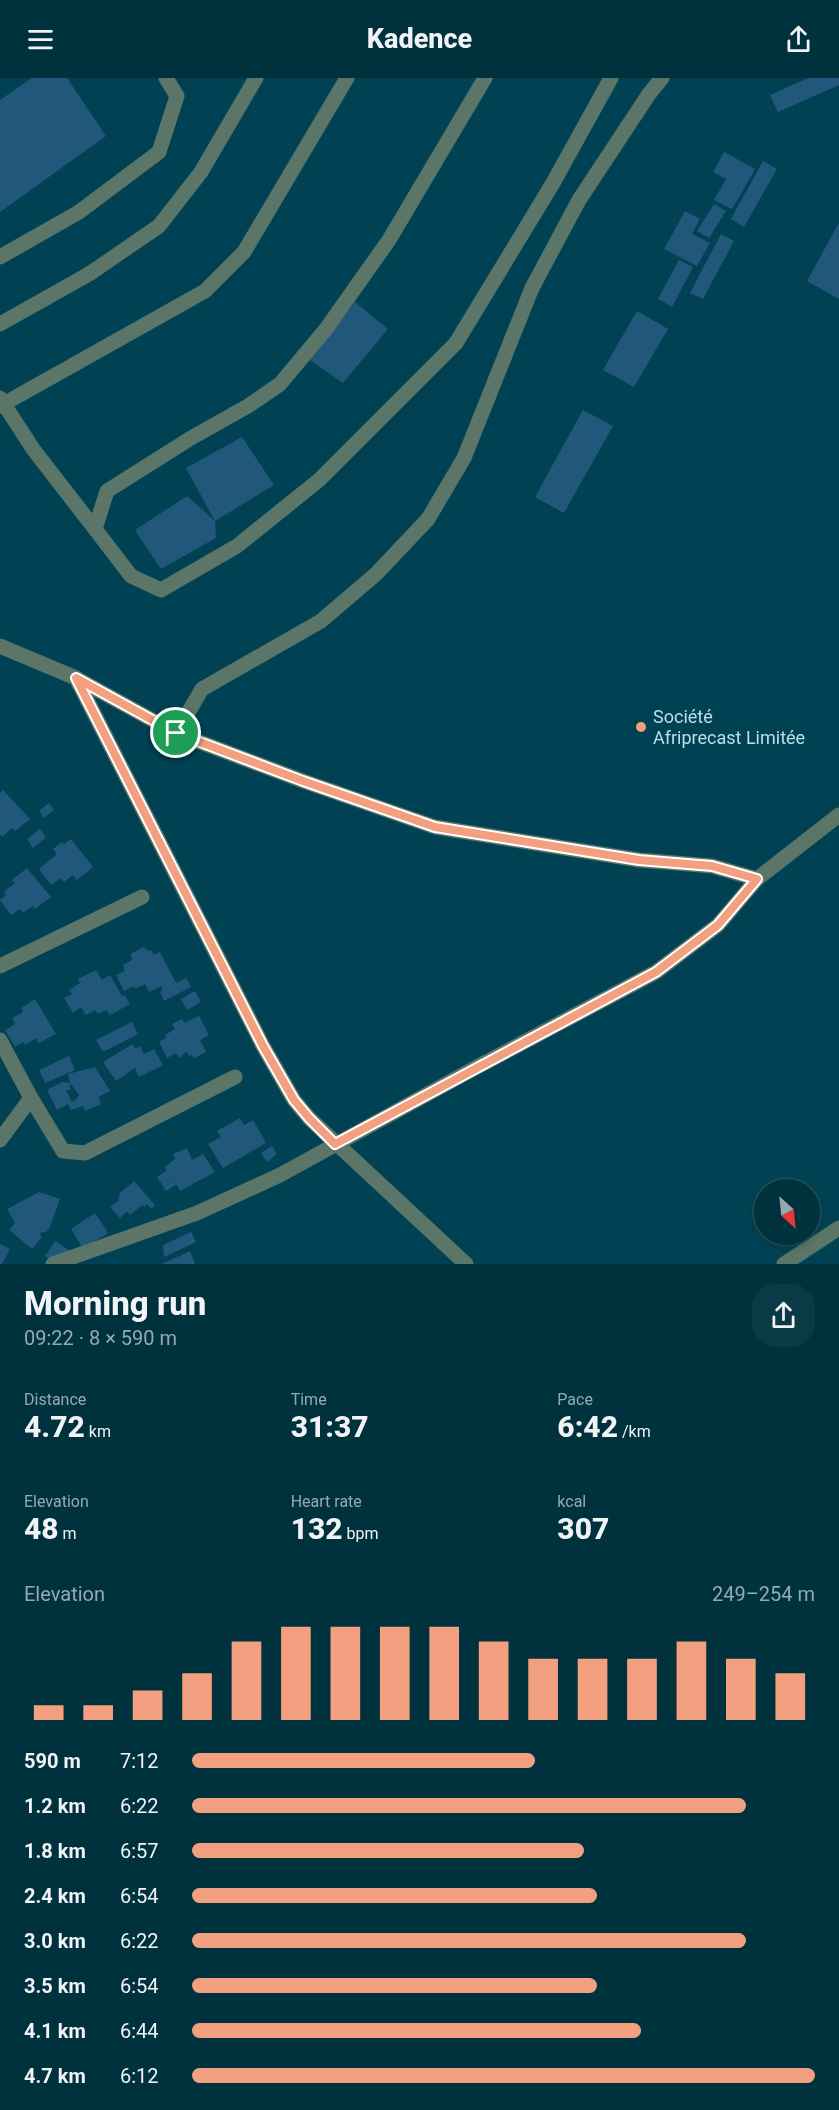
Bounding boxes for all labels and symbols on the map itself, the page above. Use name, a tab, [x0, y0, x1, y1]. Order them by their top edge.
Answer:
place label: Société Afriprecast Limitée	[653, 706, 805, 748]
pin	[150, 707, 201, 758]
marker: Société Afriprecast Limitée	[634, 720, 648, 734]
north arrow	[754, 1179, 820, 1245]

